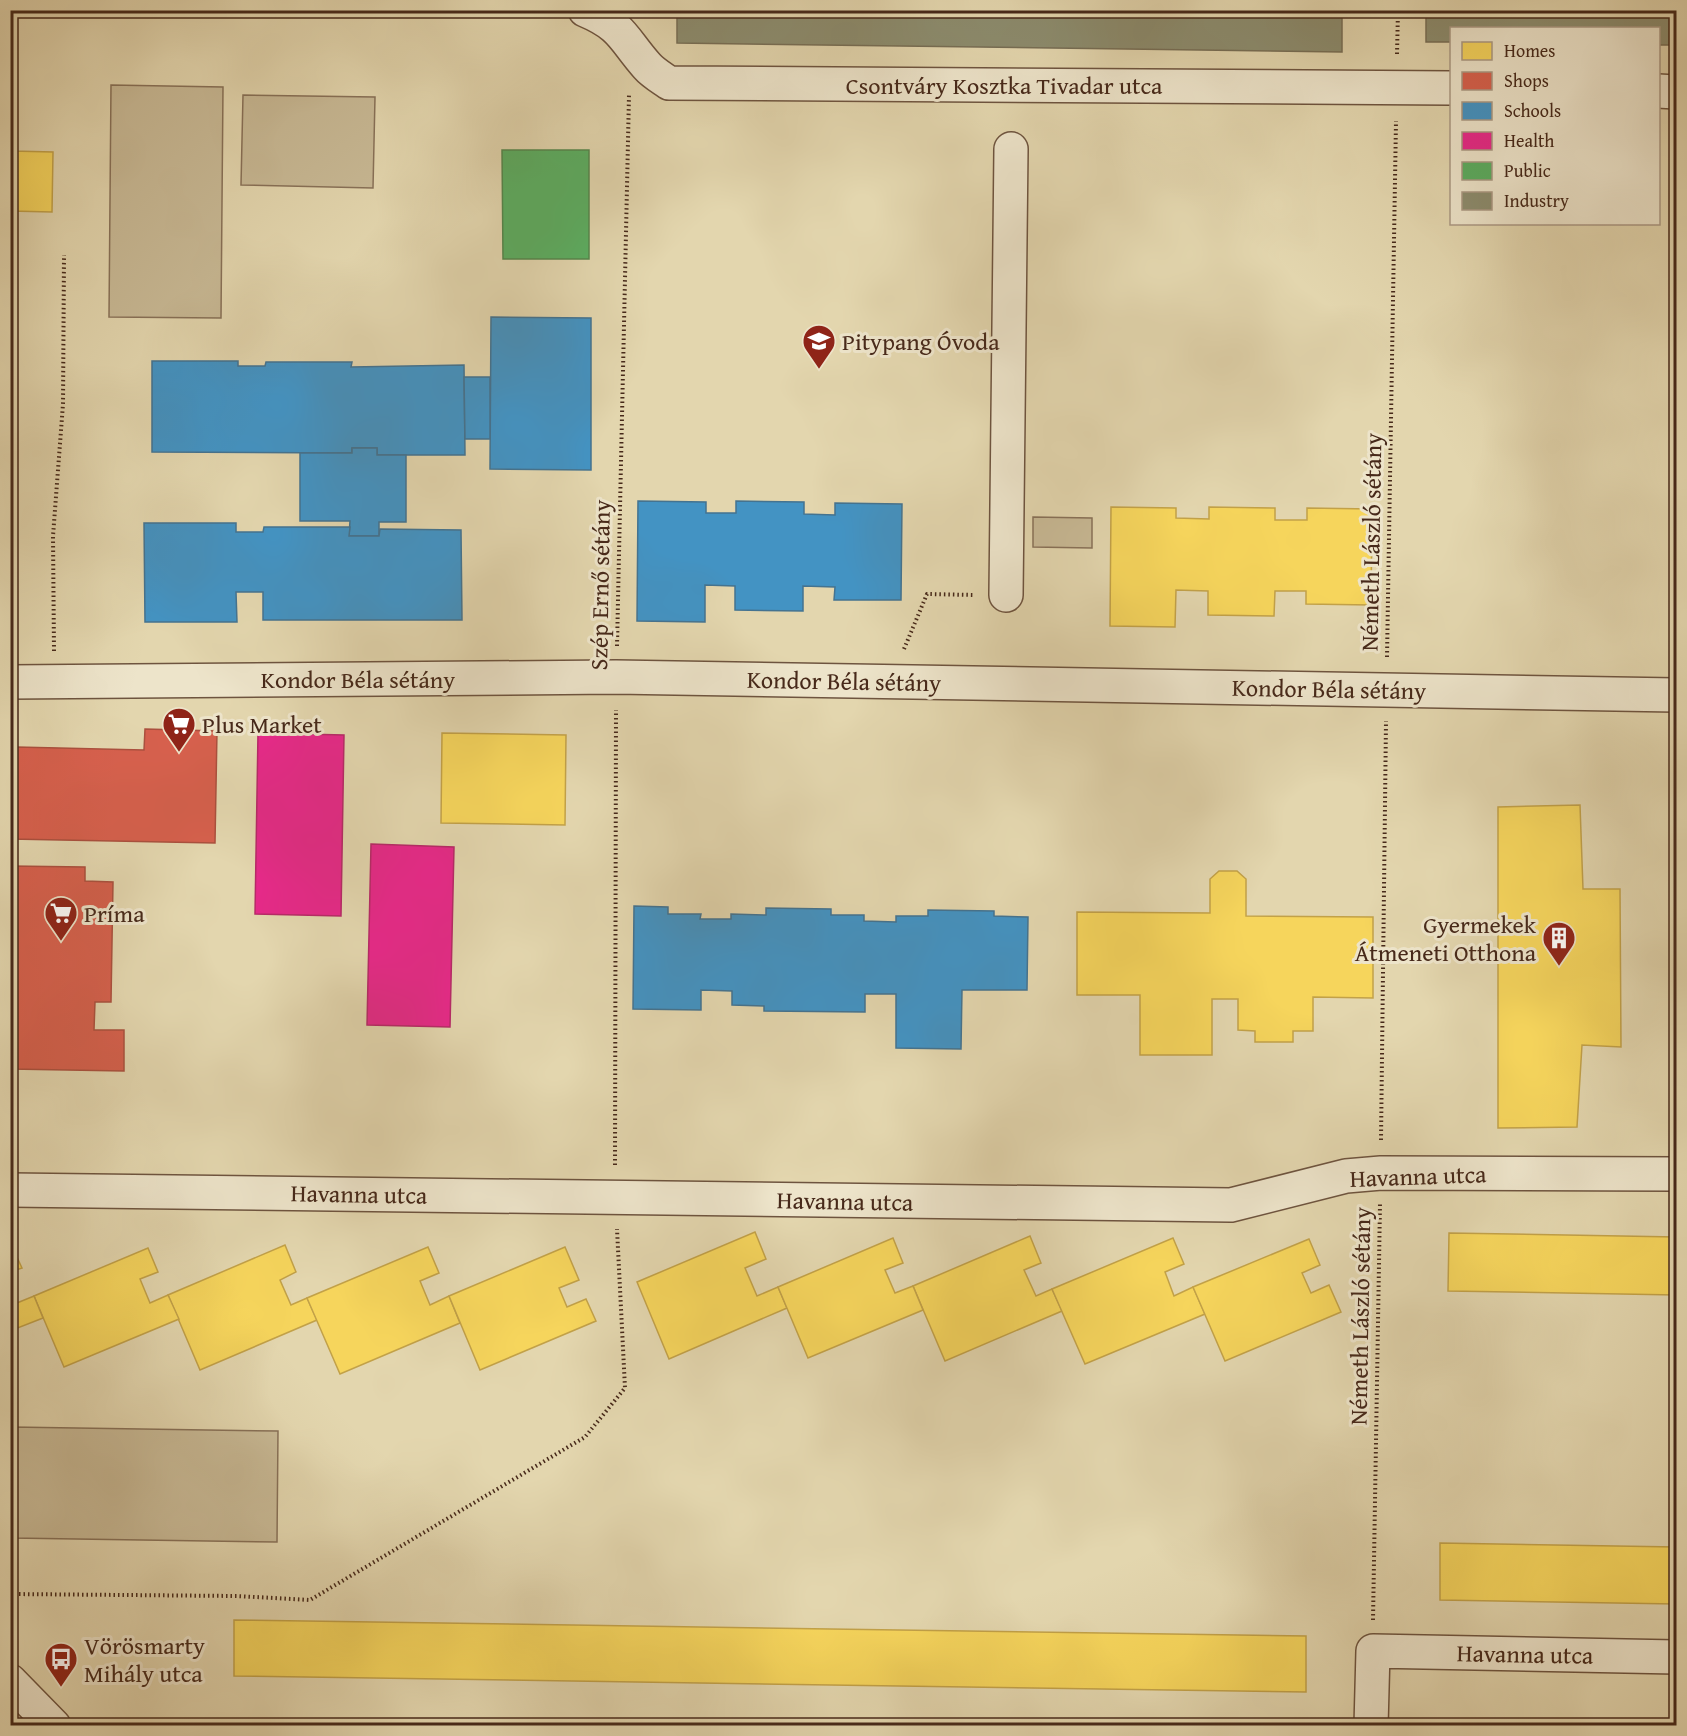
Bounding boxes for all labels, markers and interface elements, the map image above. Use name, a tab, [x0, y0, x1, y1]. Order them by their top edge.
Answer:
legend	[1450, 27, 1660, 225]
text: Homes	[1504, 37, 1555, 64]
text: Shops	[1504, 67, 1549, 94]
street label: Csontváry Kosztka Tivadar utca	[846, 68, 1163, 103]
text: Schools	[1504, 97, 1561, 124]
text: Health	[1504, 127, 1554, 154]
text: Public	[1504, 157, 1551, 184]
text: Industry	[1504, 187, 1569, 214]
school or university icon: Pitypang Óvoda	[801, 323, 837, 370]
place label: Pitypang Óvoda	[842, 324, 1000, 359]
street label: Németh László sétány	[1352, 432, 1390, 652]
street label: Szép Ernő sétány	[581, 499, 619, 671]
street label: Kondor Béla sétány	[261, 662, 455, 697]
street label: Kondor Béla sétány	[746, 662, 942, 700]
street label: Kondor Béla sétány	[1231, 670, 1427, 708]
supermarket icon: Plus Market	[161, 706, 197, 753]
place label: Plus Market	[202, 707, 322, 742]
supermarket icon: Príma	[43, 895, 79, 942]
place label: Príma	[84, 896, 145, 931]
place label: Gyermekek Átmeneti Otthona	[1355, 907, 1537, 970]
building icon: Gyermekek Átmeneti Otthona	[1541, 920, 1577, 967]
street label: Havanna utca	[1349, 1156, 1488, 1196]
street label: Havanna utca	[290, 1175, 428, 1213]
street label: Havanna utca	[776, 1182, 914, 1220]
street label: Németh László sétány	[1341, 1206, 1379, 1426]
place label: Vörösmarty Mihály utca	[84, 1628, 205, 1691]
street label: Havanna utca	[1456, 1635, 1594, 1673]
bus stop icon: Vörösmarty Mihály utca	[43, 1641, 79, 1688]

